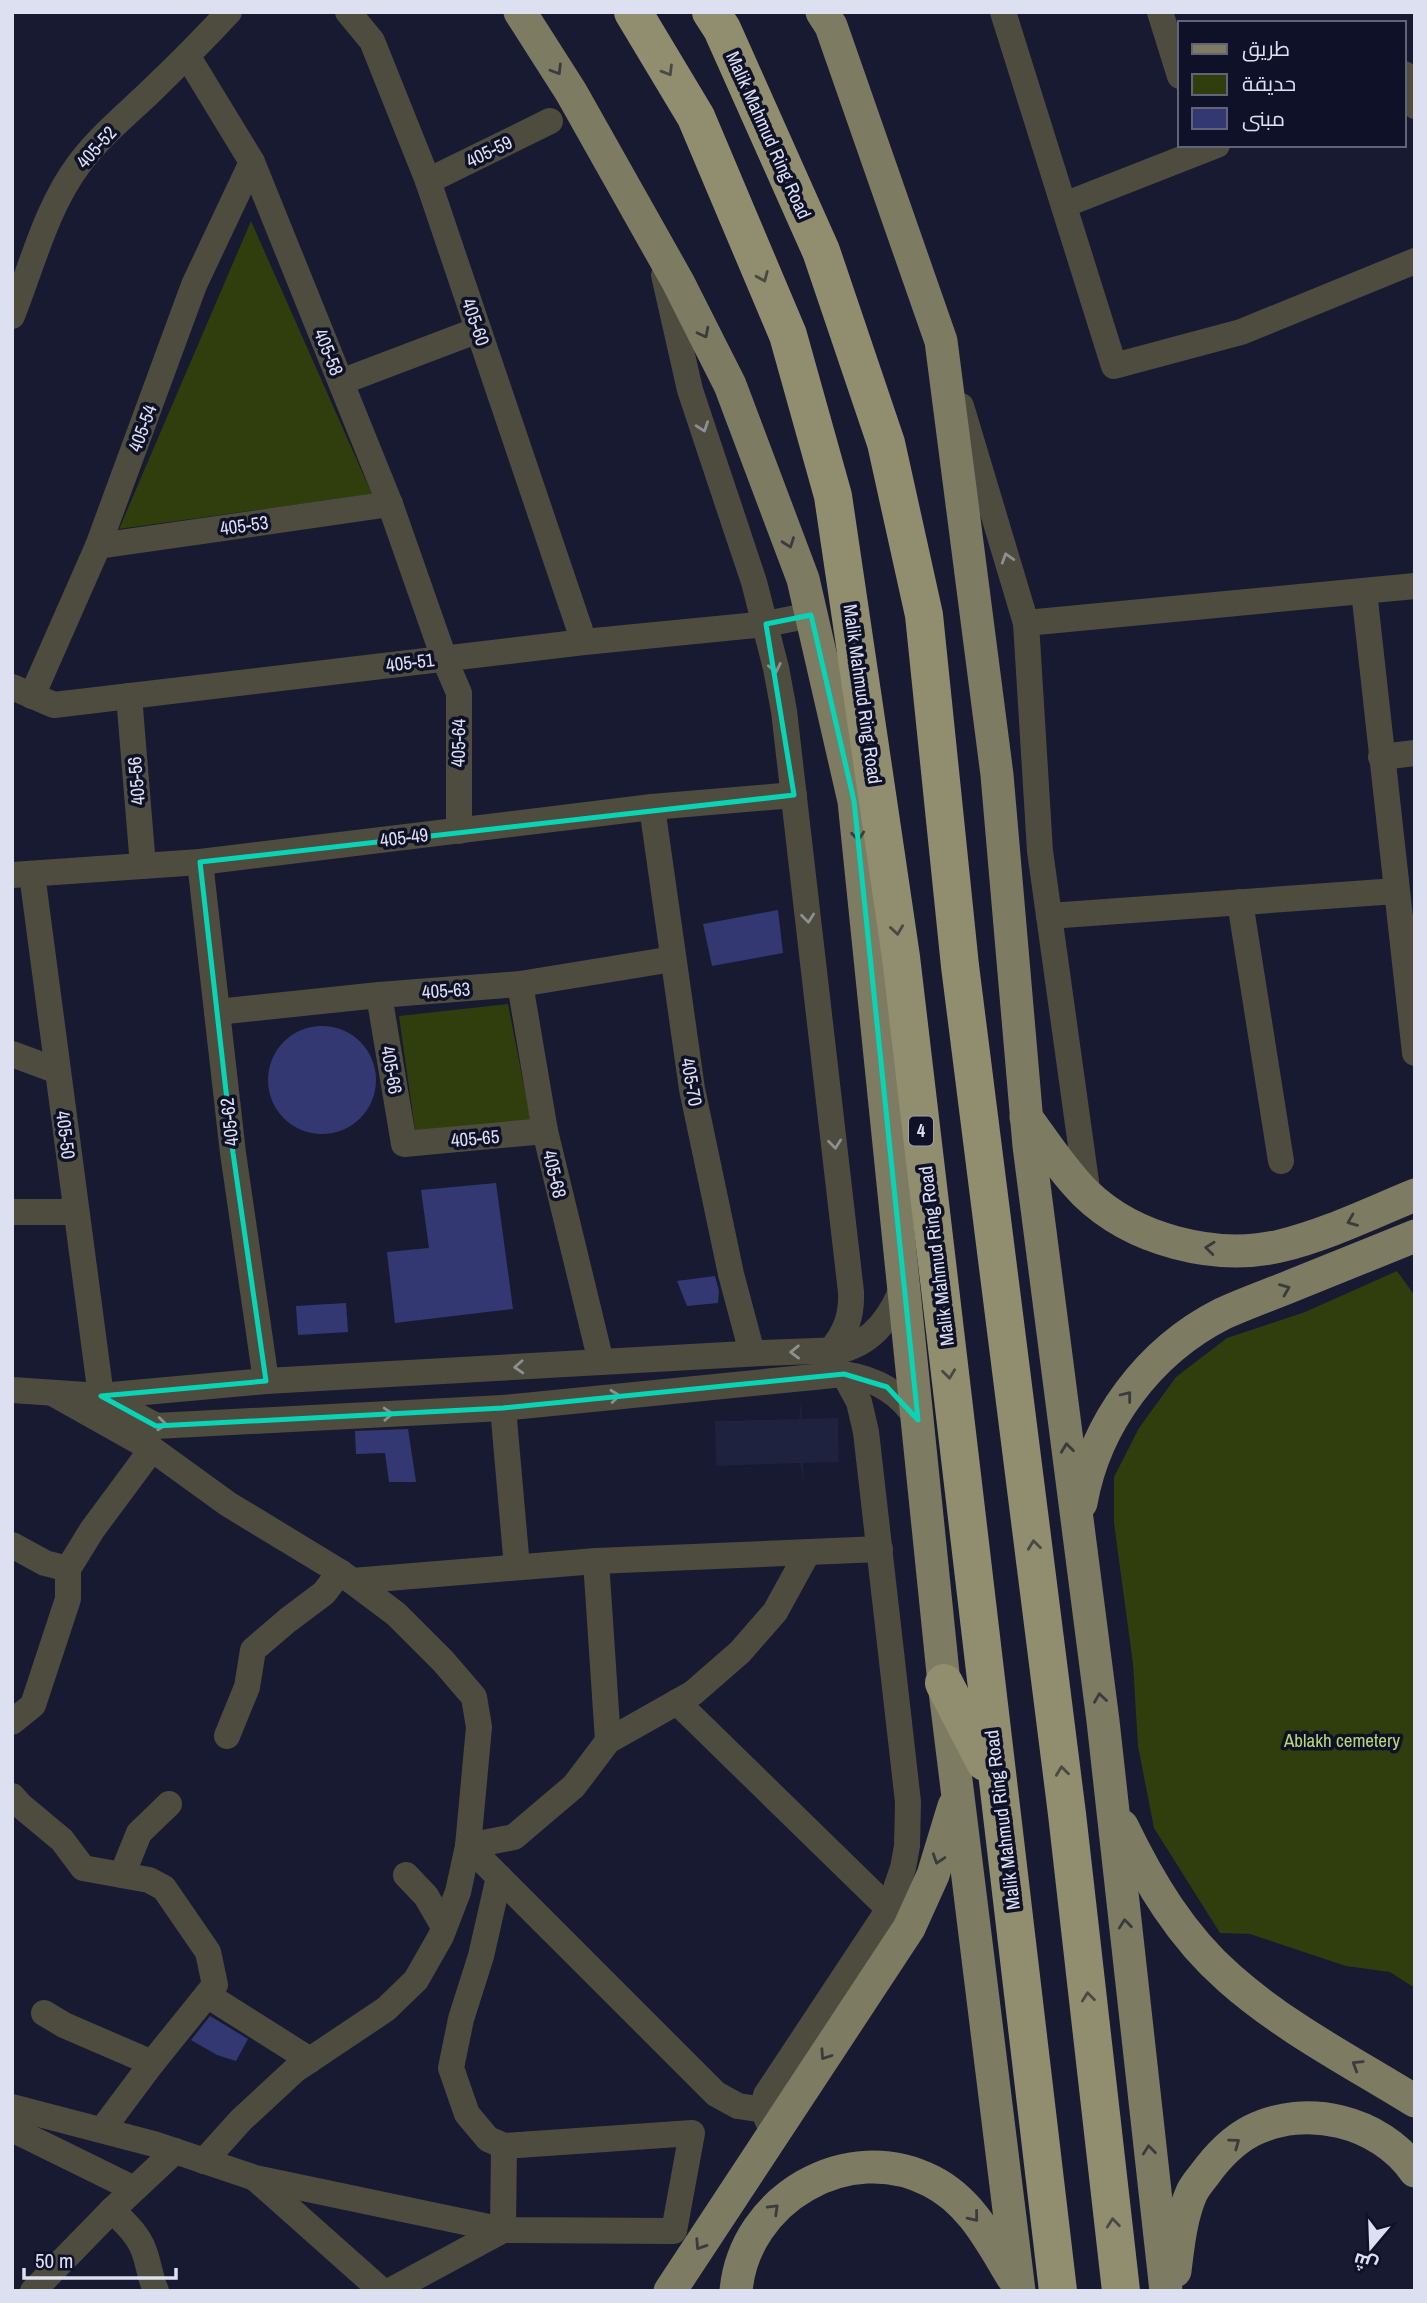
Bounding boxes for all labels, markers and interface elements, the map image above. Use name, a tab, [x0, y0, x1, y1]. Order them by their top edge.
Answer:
legend	[1178, 21, 1406, 147]
text: طريق	[1242, 34, 1290, 63]
street label: Malik Mahmud Ring Road	[720, 47, 818, 223]
one-way arrow	[548, 63, 561, 76]
one-way arrow	[660, 63, 673, 76]
text: حديقة	[1242, 69, 1296, 98]
text: مبنى	[1242, 104, 1285, 133]
street label: 405-52	[70, 120, 122, 174]
street label: 405-59	[461, 129, 517, 173]
one-way arrow	[755, 270, 769, 282]
street label: 405-60	[456, 295, 496, 349]
street label: 405-58	[308, 325, 350, 379]
one-way arrow	[695, 326, 709, 338]
street label: 405-54	[121, 400, 163, 455]
one-way arrow	[695, 421, 709, 433]
street label: 405-53	[218, 509, 270, 541]
one-way arrow	[781, 537, 795, 549]
one-way arrow	[1000, 552, 1015, 564]
street label: Malik Mahmud Ring Road	[838, 603, 888, 785]
street label: 405-51	[384, 646, 436, 678]
one-way arrow	[767, 662, 782, 674]
street label: 405-64	[445, 718, 471, 767]
street label: 405-56	[121, 756, 151, 806]
street label: 405-49	[378, 821, 430, 853]
one-way arrow	[850, 830, 865, 842]
one-way arrow	[801, 912, 816, 924]
one-way arrow	[889, 924, 904, 935]
street label: 405-63	[421, 975, 471, 1005]
street label: 405-66	[375, 1044, 409, 1096]
street label: 405-70	[675, 1056, 709, 1108]
street label: 405-62	[214, 1097, 244, 1147]
street label: 405-50	[50, 1109, 82, 1161]
road number: 4	[909, 1116, 933, 1146]
street label: 405-65	[450, 1123, 501, 1153]
one-way arrow	[827, 1139, 842, 1150]
street label: 405-68	[537, 1147, 573, 1201]
street label: Malik Mahmud Ring Road	[912, 1165, 960, 1347]
one-way arrow	[1346, 1212, 1358, 1226]
one-way arrow	[1204, 1241, 1215, 1256]
one-way arrow	[1278, 1283, 1290, 1297]
one-way arrow	[790, 1344, 800, 1360]
one-way arrow	[514, 1359, 525, 1374]
one-way arrow	[942, 1369, 957, 1380]
one-way arrow	[609, 1389, 621, 1404]
one-way arrow	[1119, 1391, 1131, 1403]
one-way arrow	[383, 1406, 394, 1421]
one-way arrow	[156, 1416, 168, 1431]
one-way arrow	[1060, 1442, 1075, 1454]
one-way arrow	[1026, 1539, 1041, 1551]
one-way arrow	[1092, 1692, 1107, 1704]
park label: Ablakh cemetery	[1283, 1727, 1400, 1753]
street label: Malik Mahmud Ring Road	[978, 1729, 1026, 1911]
one-way arrow	[1054, 1765, 1069, 1777]
one-way arrow	[932, 1853, 946, 1865]
one-way arrow	[1118, 1918, 1133, 1930]
one-way arrow	[1081, 1991, 1096, 2002]
one-way arrow	[820, 2048, 833, 2061]
one-way arrow	[1351, 2061, 1364, 2074]
one-way arrow	[1227, 2139, 1239, 2152]
one-way arrow	[1142, 2144, 1157, 2155]
one-way arrow	[766, 2204, 779, 2217]
one-way arrow	[965, 2210, 978, 2222]
north arrow	[1336, 2212, 1406, 2282]
one-way arrow	[1106, 2217, 1121, 2229]
scale bar	[24, 2236, 177, 2280]
one-way arrow	[695, 2237, 708, 2250]
text: 50 m	[35, 2246, 73, 2275]
text: ش	[1350, 2247, 1381, 2279]

